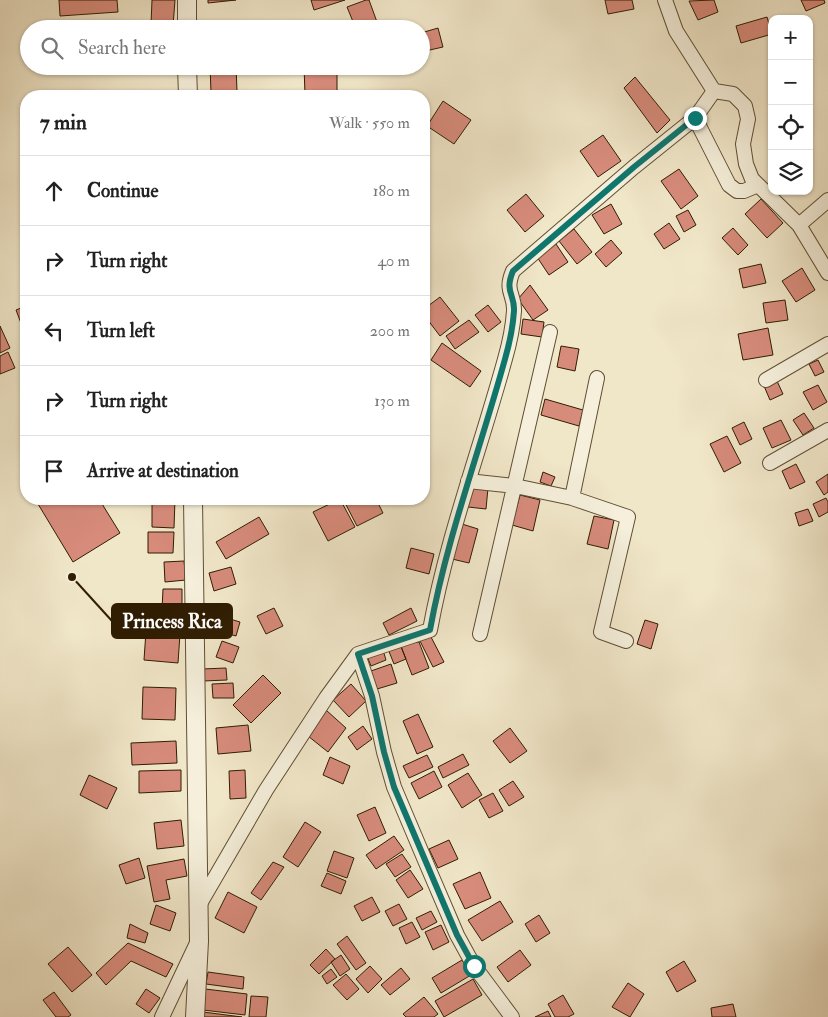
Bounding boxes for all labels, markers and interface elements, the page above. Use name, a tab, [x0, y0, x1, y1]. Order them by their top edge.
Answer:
map controls	[768, 15, 813, 195]
button: +	[768, 15, 813, 60]
search box	[20, 20, 430, 75]
icon: search	[38, 34, 66, 62]
text: Search here	[78, 36, 166, 60]
button: −	[768, 60, 813, 105]
button: locate	[768, 105, 813, 150]
route end	[684, 107, 707, 130]
text: 7 min	[40, 109, 87, 136]
text: Walk · 550 m	[329, 113, 410, 133]
button: layers	[768, 150, 813, 195]
icon: ahead	[40, 177, 68, 205]
text: Continue	[87, 179, 158, 203]
text: 180 m	[373, 181, 410, 201]
icon: right	[40, 247, 68, 275]
text: Turn right	[87, 249, 167, 273]
text: 40 m	[377, 251, 410, 271]
icon: left	[40, 317, 68, 345]
text: Turn left	[87, 319, 155, 343]
text: 200 m	[370, 321, 410, 341]
icon: right	[40, 387, 68, 415]
text: Turn right	[87, 389, 167, 413]
text: 130 m	[374, 391, 410, 411]
icon: arrive	[40, 457, 68, 485]
text: Arrive at destination	[87, 459, 239, 483]
callout: Princess Rica	[112, 604, 232, 638]
text: Princess Rica	[122, 610, 223, 634]
route start	[463, 955, 486, 978]

